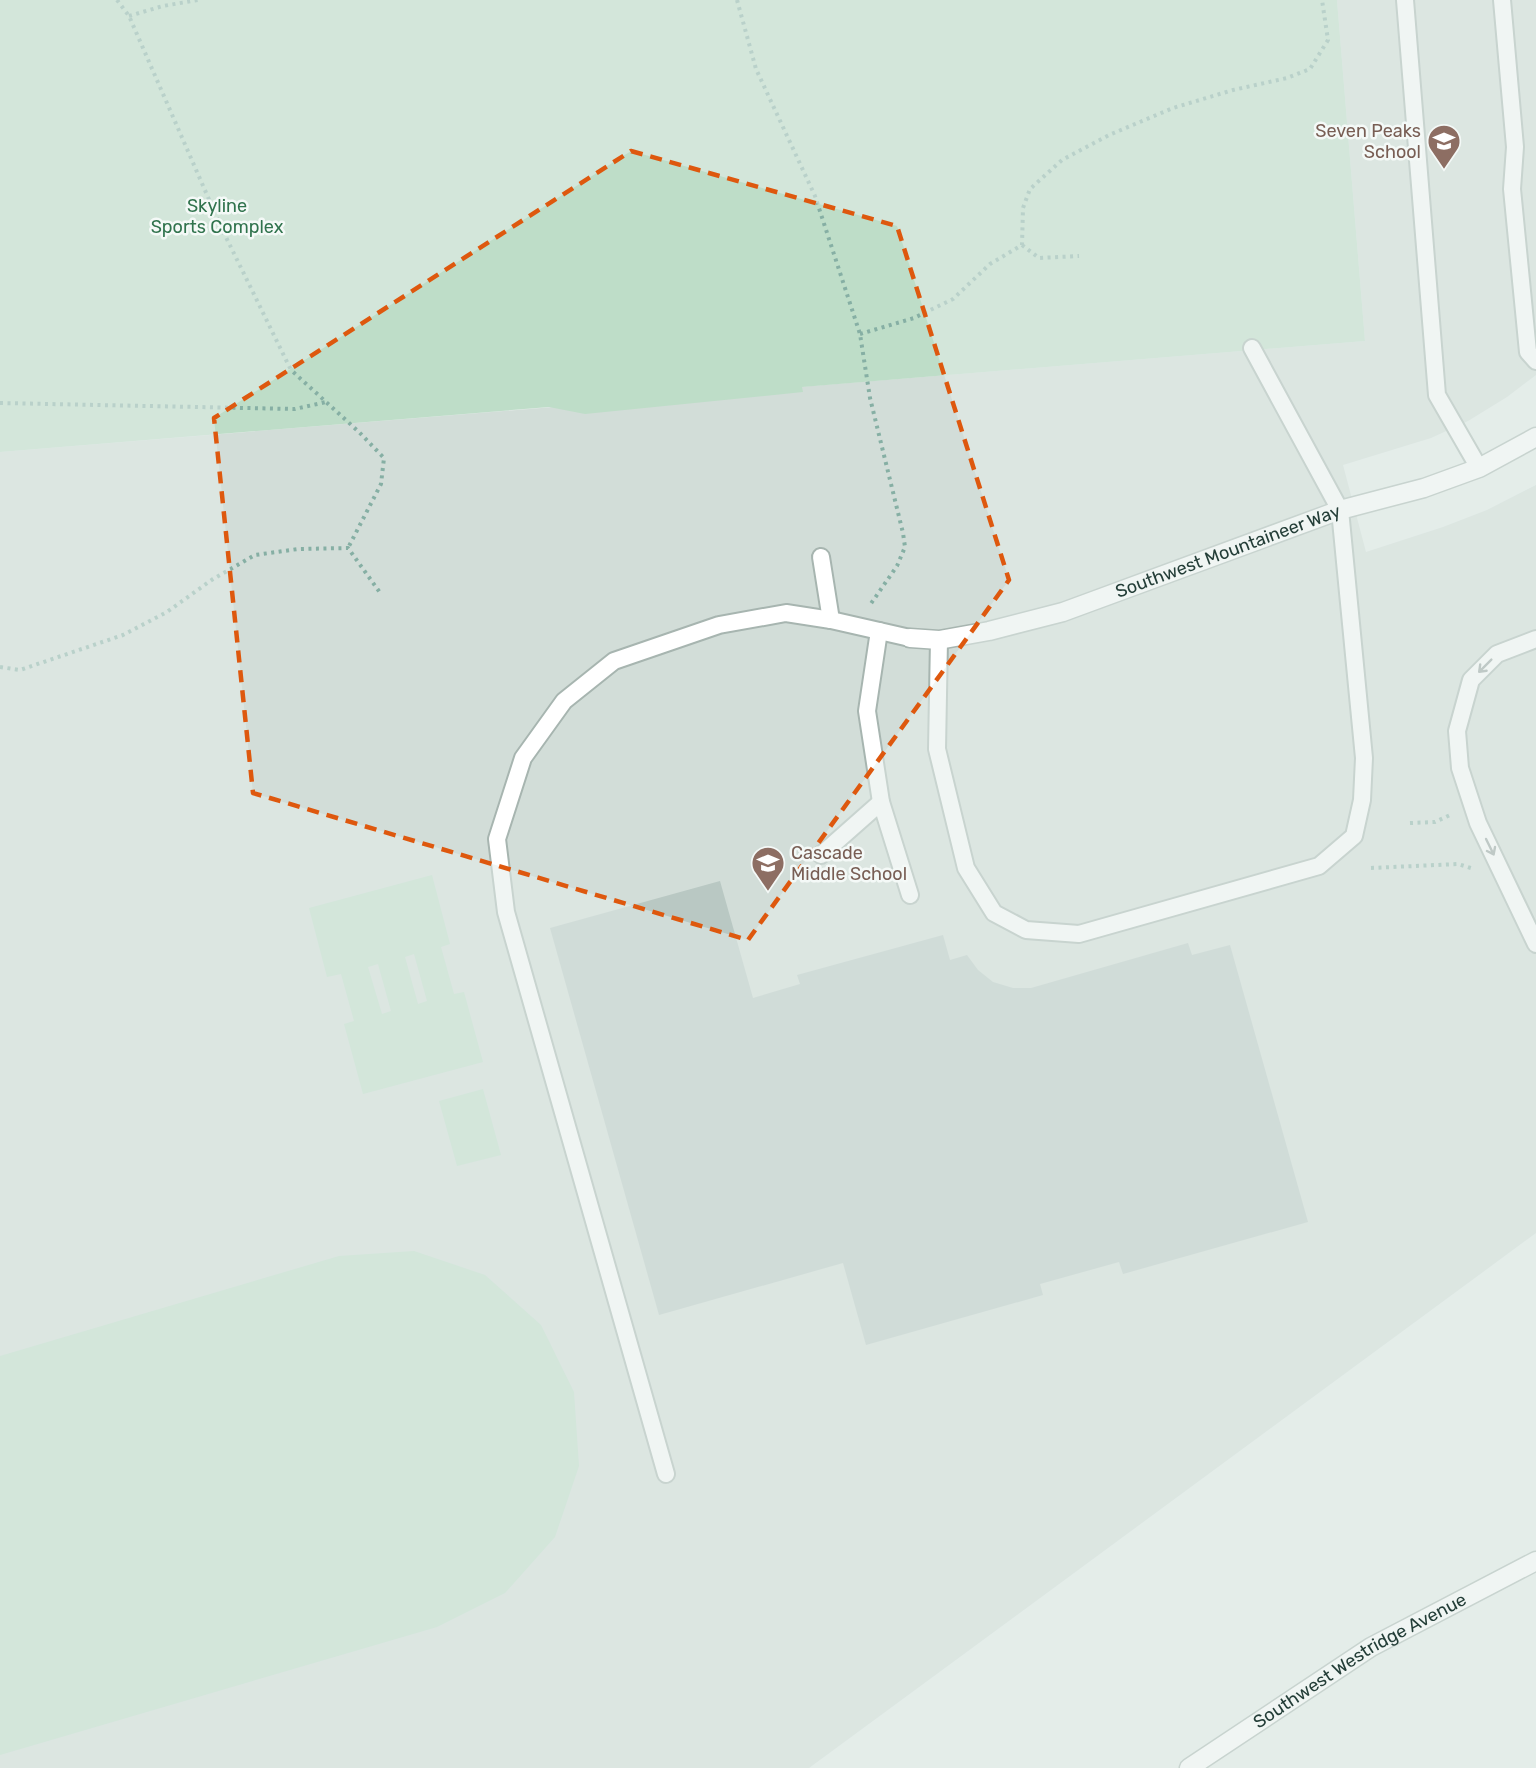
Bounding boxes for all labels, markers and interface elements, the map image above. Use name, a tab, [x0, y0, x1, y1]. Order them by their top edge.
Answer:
place label: Seven Peaks School	[1315, 120, 1421, 163]
school or university icon: Seven Peaks School	[1426, 123, 1462, 170]
park label: Skyline Sports Complex	[151, 195, 284, 238]
street label: Southwest Mountaineer Way	[1112, 500, 1344, 603]
one-way arrow	[1478, 658, 1492, 673]
one-way arrow	[1484, 838, 1496, 856]
place label: Cascade Middle School	[791, 842, 907, 885]
school or university icon: Cascade Middle School	[750, 845, 786, 892]
street label: Southwest Westridge Avenue	[1249, 1588, 1470, 1733]

